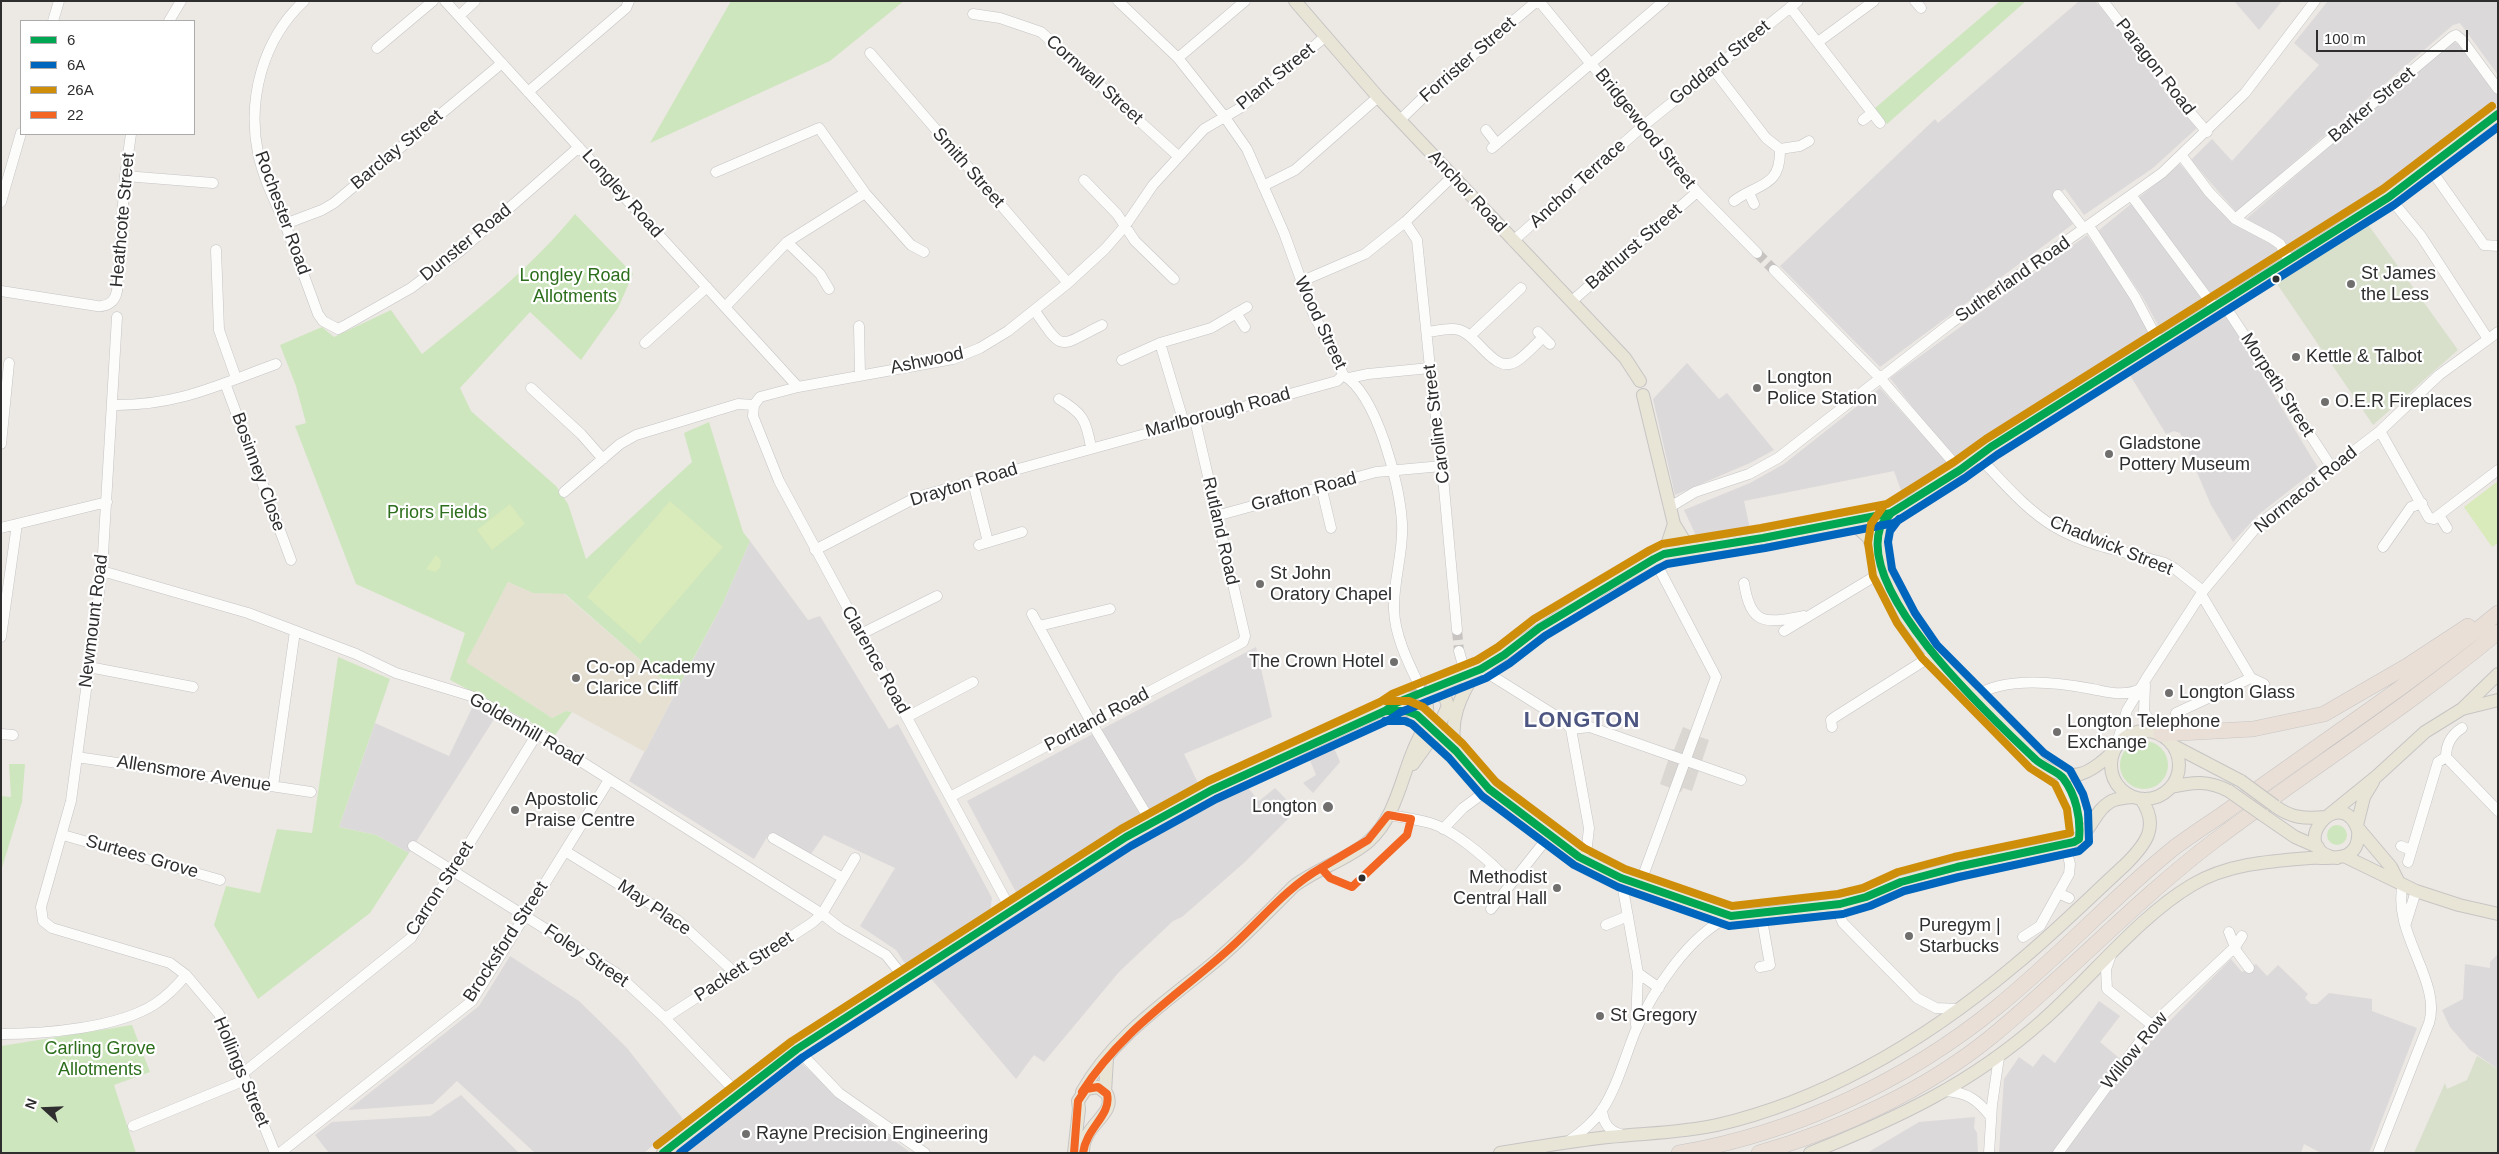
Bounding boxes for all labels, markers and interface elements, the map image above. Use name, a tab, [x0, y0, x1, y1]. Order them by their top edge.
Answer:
street label: Forrister Street	[1416, 12, 1520, 108]
street label: Paragon Road	[2111, 15, 2199, 119]
street label: Goddard Street	[1665, 16, 1775, 110]
legend	[20, 20, 195, 135]
scale bar	[2319, 20, 2472, 52]
text: 100 m	[2324, 30, 2366, 47]
text: 6	[67, 31, 75, 48]
street label: Cornwall Street	[1041, 31, 1147, 129]
street label: Plant Street	[1233, 39, 1319, 115]
text: 6A	[67, 56, 85, 73]
street label: Barker Street	[2324, 63, 2420, 147]
street label: Bridgewood Street	[1590, 65, 1700, 193]
text: 26A	[67, 81, 94, 98]
street label: Barclay Street	[347, 105, 447, 195]
text: 22	[67, 106, 84, 123]
street label: Smith Street	[927, 124, 1009, 212]
street label: Anchor Terrace	[1525, 135, 1631, 233]
street label: Longley Road	[577, 145, 667, 243]
street label: Anchor Road	[1423, 146, 1511, 238]
street label: Rochester Road	[250, 148, 314, 278]
street label: Heathcote Street	[106, 152, 140, 288]
street label: Bathurst Street	[1582, 199, 1686, 295]
street label: Dunster Road	[416, 200, 516, 286]
street label: Sutherland Road	[1951, 232, 2075, 328]
place label: St James the Less	[2361, 263, 2436, 306]
park label: Longley Road Allotments	[519, 265, 631, 308]
street label: Wood Street	[1289, 273, 1351, 373]
unlabelled marker	[2271, 274, 2281, 284]
marker: St James the Less	[2345, 278, 2357, 290]
street label: Morpeth Street	[2236, 329, 2318, 441]
street label: Ashwood	[889, 343, 965, 379]
place label: Kettle & Talbot	[2306, 346, 2422, 368]
marker: Kettle & Talbot	[2290, 351, 2302, 363]
street label: Caroline Street	[1419, 363, 1455, 485]
place label: Longton Police Station	[1767, 367, 1877, 409]
marker: Longton Police Station	[1751, 382, 1763, 394]
street label: Marlborough Road	[1143, 383, 1293, 443]
place label: O.E.R Fireplaces	[2335, 391, 2472, 413]
marker: O.E.R Fireplaces	[2319, 396, 2331, 408]
street label: Bosinney Close	[226, 410, 290, 534]
place label: Gladstone Pottery Museum	[2119, 433, 2250, 476]
street label: Normacot Road	[2250, 442, 2362, 538]
marker: Gladstone Pottery Museum	[2103, 448, 2115, 460]
street label: Drayton Road	[908, 458, 1020, 512]
street label: Grafton Road	[1249, 468, 1359, 516]
street label: Rutland Road	[1197, 475, 1243, 587]
park label: Priors Fields	[387, 502, 487, 524]
street label: Chadwick Street	[2046, 511, 2176, 581]
street label: Newmount Road	[75, 553, 113, 689]
place label: St John Oratory Chapel	[1270, 563, 1392, 606]
marker: St John Oratory Chapel	[1254, 578, 1266, 590]
street label: Clarence Road	[836, 602, 914, 718]
place label: The Crown Hotel	[1249, 651, 1384, 673]
marker: The Crown Hotel	[1388, 656, 1400, 668]
place label: Co-op Academy Clarice Cliff	[586, 657, 715, 700]
marker: Co-op Academy Clarice Cliff	[570, 672, 582, 684]
place label: Longton Glass	[2179, 682, 2295, 704]
street label: Portland Road	[1041, 683, 1153, 757]
marker: Longton Glass	[2163, 687, 2175, 699]
street label: Goldenhill Road	[465, 689, 587, 771]
district label: LONGTON	[1523, 708, 1641, 734]
place label: Longton Telephone Exchange	[2067, 711, 2220, 754]
marker: Longton Telephone Exchange	[2051, 726, 2063, 738]
street label: Allensmore Avenue	[115, 751, 273, 797]
place label: Apostolic Praise Centre	[525, 789, 635, 832]
place label: Longton	[1252, 796, 1317, 818]
marker: Longton	[1321, 800, 1335, 814]
marker: Apostolic Praise Centre	[509, 804, 521, 816]
street label: Surtees Grove	[83, 831, 201, 883]
street label: Carron Street	[402, 838, 478, 940]
place label: Methodist Central Hall	[1453, 867, 1547, 910]
unlabelled marker	[1357, 873, 1367, 883]
street label: May Place	[613, 876, 695, 940]
street label: Brocksford Street	[459, 878, 553, 1006]
marker: Methodist Central Hall	[1551, 882, 1563, 894]
place label: Puregym | Starbucks	[1919, 915, 2001, 958]
street label: Foley Street	[540, 920, 632, 992]
street label: Packett Street	[691, 927, 797, 1007]
marker: Puregym | Starbucks	[1903, 930, 1915, 942]
place label: St Gregory	[1610, 1005, 1697, 1027]
street label: Willow Row	[2097, 1008, 2173, 1094]
marker: St Gregory	[1594, 1010, 1606, 1022]
street label: Hollings Street	[208, 1014, 274, 1130]
park label: Carling Grove Allotments	[44, 1038, 156, 1080]
north arrow	[20, 1084, 70, 1134]
text: N	[22, 1096, 40, 1111]
place label: Rayne Precision Engineering	[756, 1123, 988, 1145]
marker: Rayne Precision Engineering	[740, 1128, 752, 1140]

